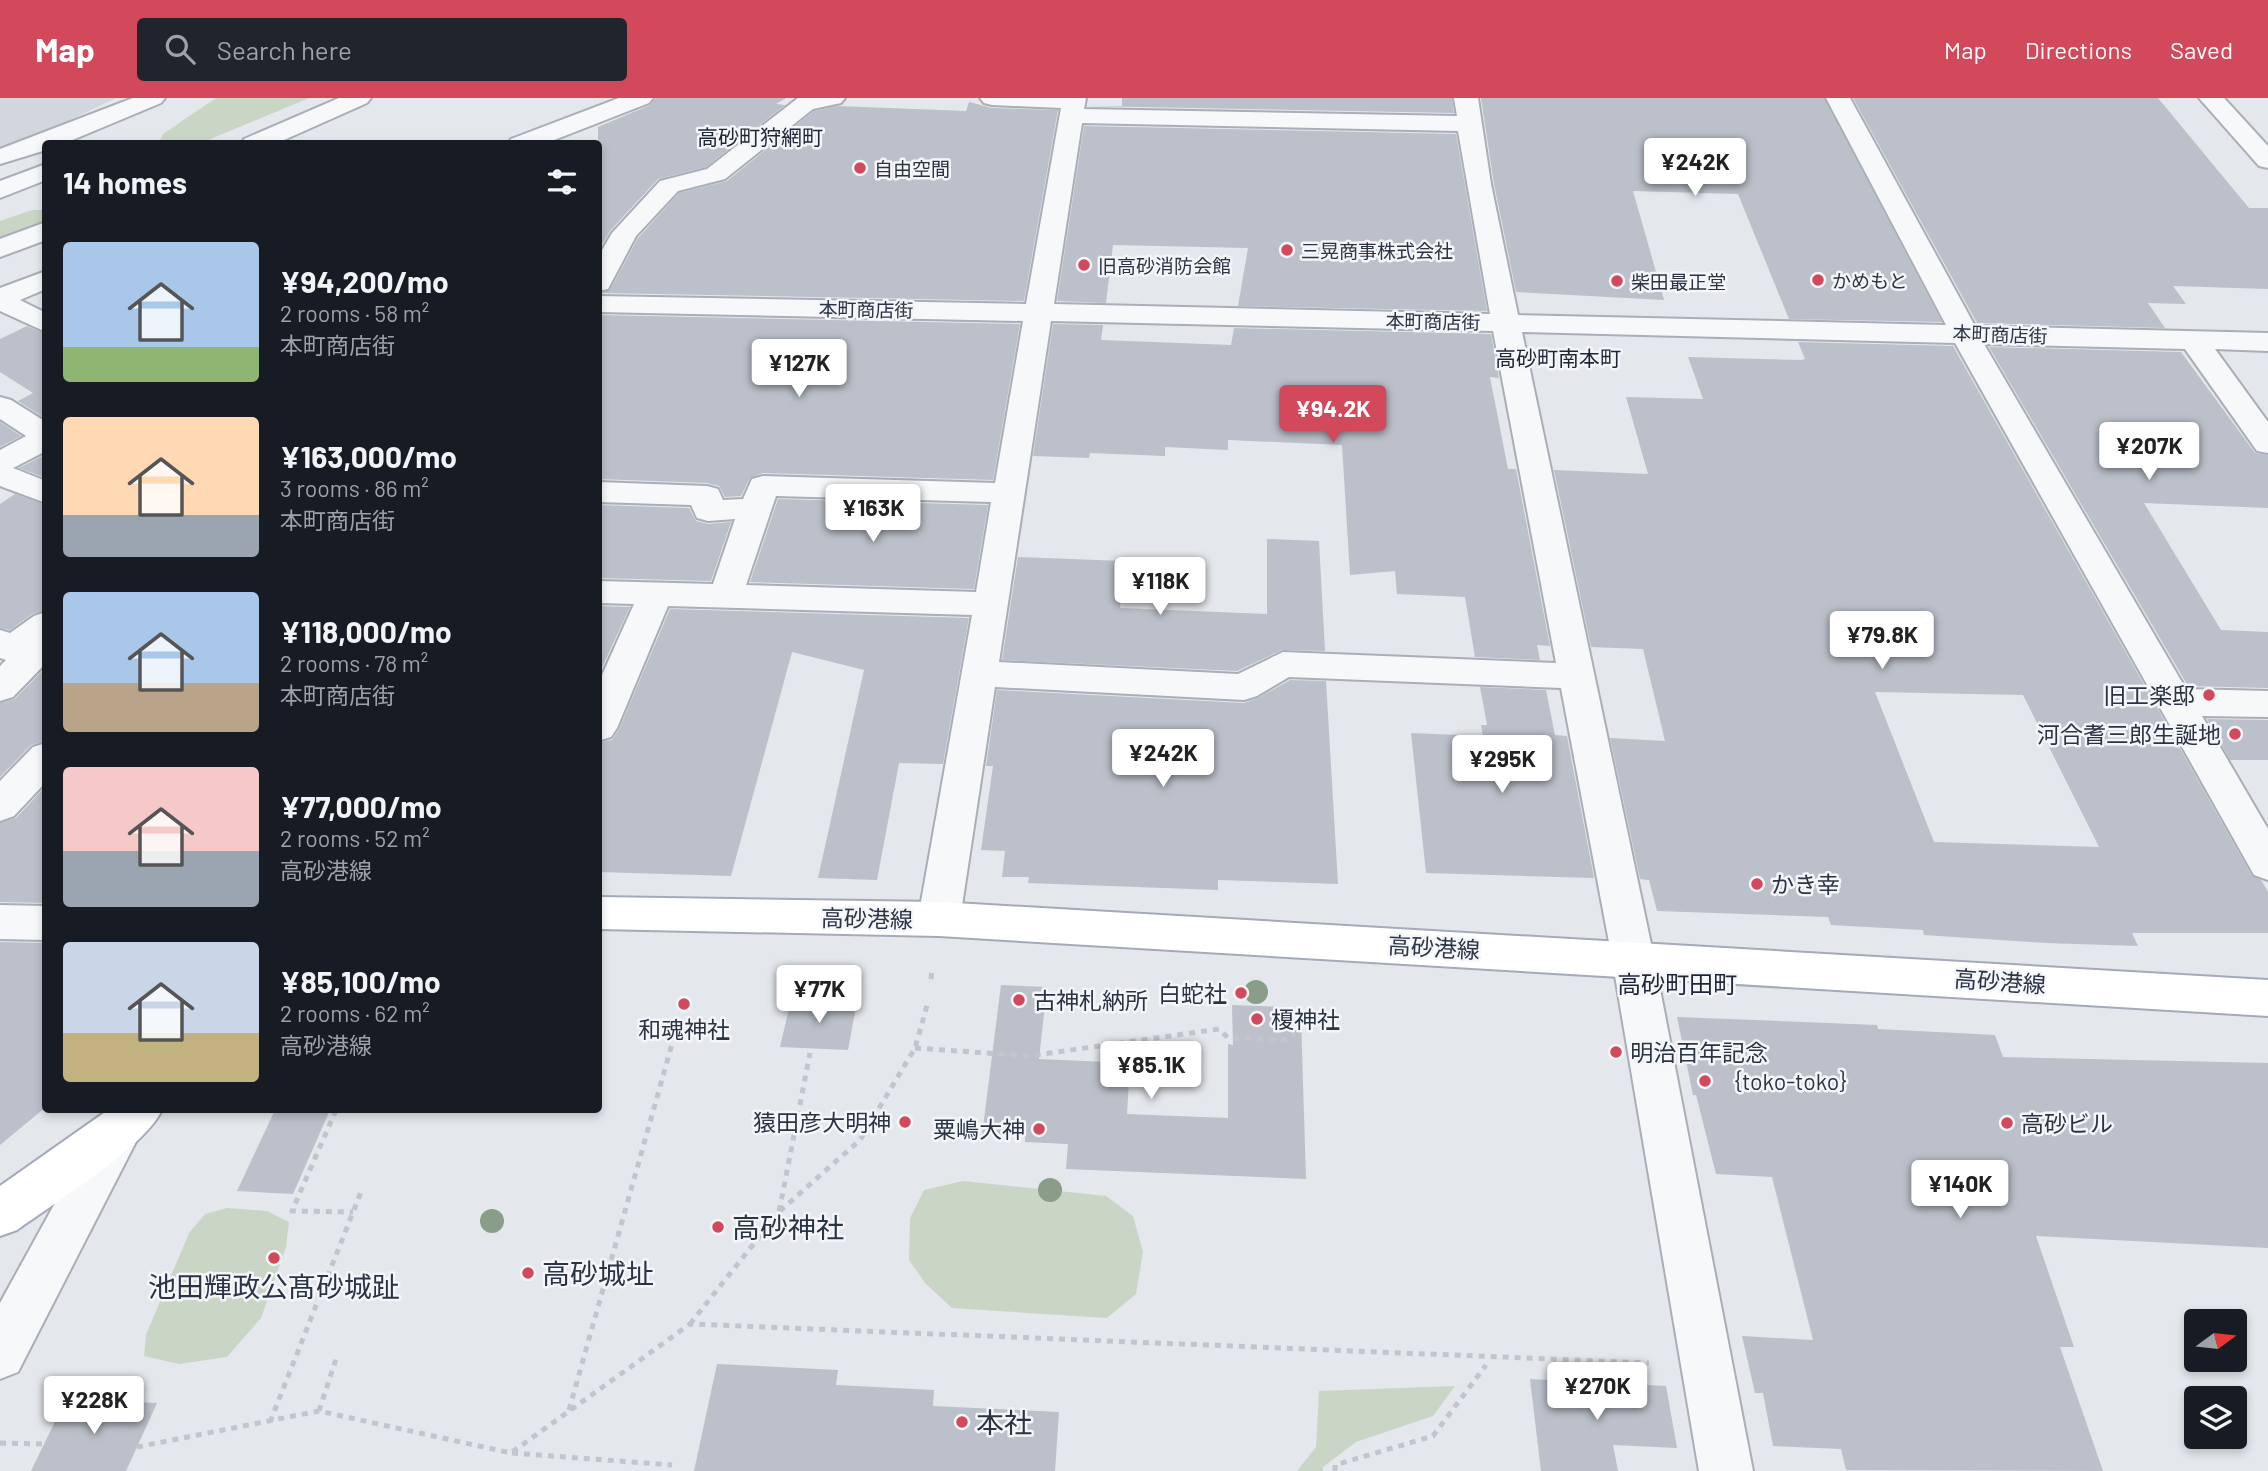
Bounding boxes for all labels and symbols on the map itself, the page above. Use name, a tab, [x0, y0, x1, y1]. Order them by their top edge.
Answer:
district label: 高砂町狩網町	[697, 124, 823, 149]
pin: ¥242K	[1646, 139, 1744, 198]
place label: 自由空間	[874, 157, 950, 180]
marker: 自由空間	[852, 160, 868, 176]
place label: 三晃商事株式会社	[1301, 239, 1453, 262]
marker: 三晃商事株式会社	[1279, 242, 1295, 258]
place label: 旧高砂消防会館	[1098, 254, 1231, 277]
marker: 旧高砂消防会館	[1076, 257, 1092, 273]
place label: かめもと	[1832, 269, 1908, 292]
place label: 柴田最正堂	[1631, 270, 1726, 293]
marker: かめもと	[1810, 272, 1826, 288]
marker: 柴田最正堂	[1609, 273, 1625, 289]
street label: 本町商店街	[818, 297, 914, 321]
street label: 本町商店街	[1385, 309, 1481, 333]
street label: 本町商店街	[1952, 321, 2048, 347]
pin: ¥127K	[750, 340, 848, 399]
district label: 高砂町南本町	[1495, 345, 1621, 370]
pin: ¥94.2K	[1276, 386, 1390, 445]
pin: ¥207K	[2100, 422, 2198, 482]
pin: ¥163K	[824, 484, 922, 544]
pin: ¥118K	[1111, 558, 1209, 617]
pin: ¥79.8K	[1825, 612, 1939, 671]
place label: 旧工楽邸	[2103, 681, 2195, 709]
marker: 旧工楽邸	[2201, 687, 2217, 703]
place label: 河合耆三郎生誕地	[2037, 720, 2221, 748]
marker: 河合耆三郎生誕地	[2227, 726, 2243, 742]
pin: ¥242K	[1114, 730, 1212, 789]
pin: ¥295K	[1453, 736, 1551, 795]
place label: かき幸	[1771, 870, 1840, 898]
marker: かき幸	[1749, 876, 1765, 892]
street label: 高砂港線	[821, 903, 913, 933]
street label: 高砂港線	[1387, 931, 1481, 963]
street label: 高砂港線	[1953, 964, 2047, 998]
pin: ¥77K	[778, 965, 860, 1025]
district label: 高砂町田町	[1617, 969, 1737, 998]
place label: 白蛇社	[1158, 979, 1227, 1007]
marker: 白蛇社	[1233, 985, 1249, 1001]
place label: 古神札納所	[1033, 986, 1148, 1014]
marker: 古神札納所	[1011, 992, 1027, 1008]
marker: 和魂神社	[676, 996, 692, 1012]
place label: 榎神社	[1271, 1005, 1340, 1033]
marker: 榎神社	[1249, 1011, 1265, 1027]
place label: 和魂神社	[638, 1015, 730, 1043]
place label: 明治百年記念	[1630, 1038, 1768, 1066]
pin: ¥85.1K	[1094, 1042, 1208, 1101]
marker: 明治百年記念	[1608, 1044, 1624, 1060]
place label: ｛toko-toko｝	[1719, 1067, 1862, 1095]
marker: ｛toko-toko｝	[1697, 1073, 1713, 1089]
place label: 猿田彦大明神	[753, 1108, 891, 1136]
place label: 高砂ビル	[2021, 1109, 2113, 1137]
marker: 猿田彦大明神	[897, 1114, 913, 1130]
place label: 粟嶋大神	[933, 1115, 1025, 1143]
marker: 高砂ビル	[1999, 1115, 2015, 1131]
marker: 粟嶋大神	[1031, 1121, 1047, 1137]
pin: ¥140K	[1911, 1160, 2009, 1220]
place label: 高砂神社	[732, 1210, 844, 1244]
marker: 高砂神社	[710, 1219, 726, 1235]
marker: 池田輝政公髙砂城趾	[266, 1250, 282, 1266]
place label: 高砂城址	[542, 1256, 654, 1290]
marker: 高砂城址	[520, 1265, 536, 1281]
place label: 池田輝政公髙砂城趾	[148, 1269, 400, 1303]
north arrow	[2184, 1309, 2247, 1372]
pin: ¥270K	[1548, 1362, 1646, 1422]
pin: ¥228K	[45, 1376, 143, 1436]
place label: 本社	[976, 1405, 1032, 1439]
marker: 本社	[954, 1414, 970, 1430]

